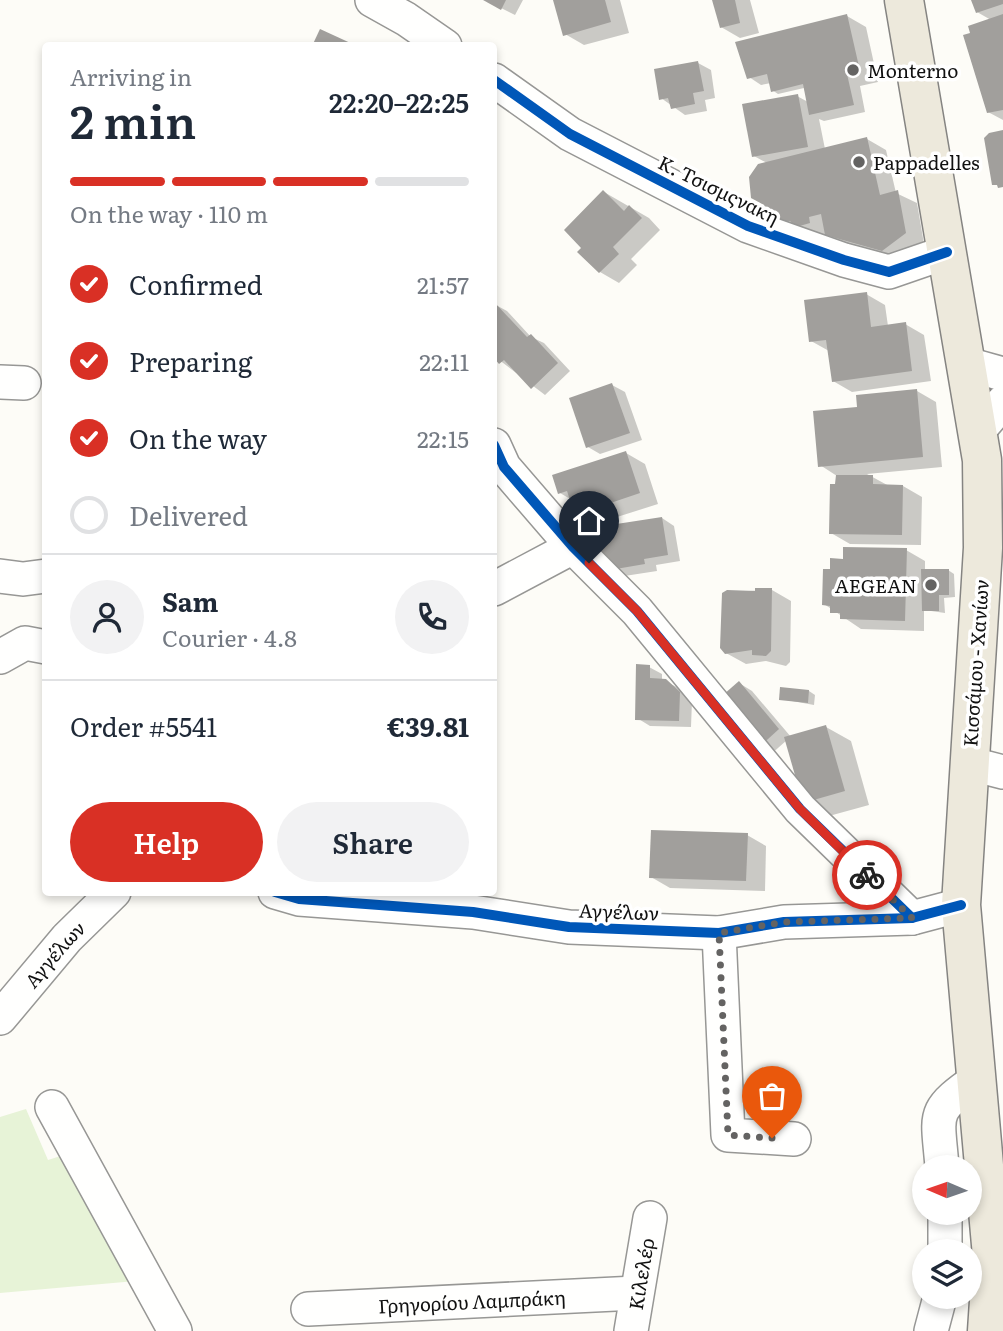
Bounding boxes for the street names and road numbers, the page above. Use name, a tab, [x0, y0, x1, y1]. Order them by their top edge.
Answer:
street label: Κ. Τσισμςνακη	[654, 148, 784, 230]
street label: Κισσάμου - Χανίων	[955, 578, 995, 748]
street label: Αγγέλων	[578, 896, 660, 926]
street label: Αγγέλων	[17, 914, 91, 993]
street label: Κιλελέρ	[621, 1236, 660, 1312]
street label: Γρηγορίου Λαμπράκη	[377, 1282, 566, 1320]

